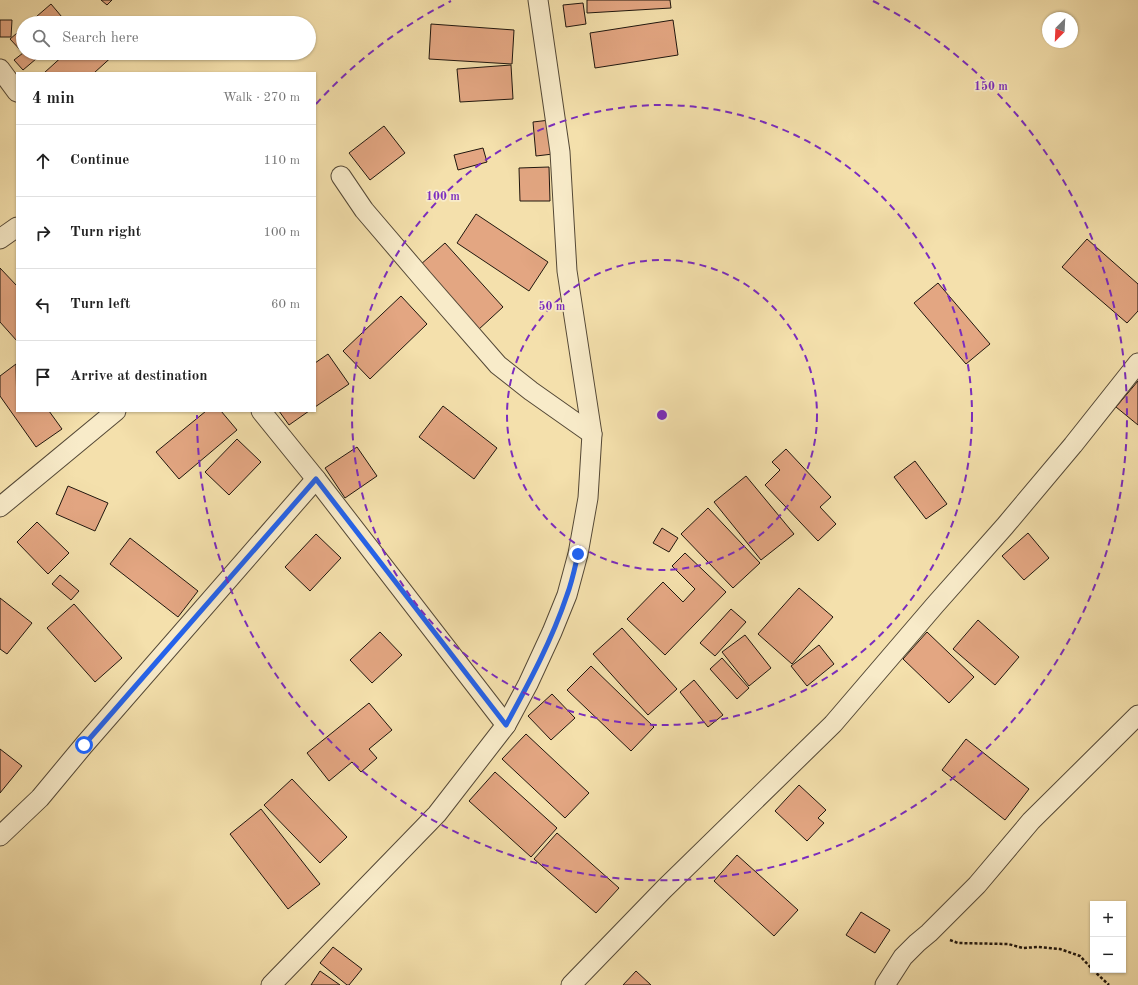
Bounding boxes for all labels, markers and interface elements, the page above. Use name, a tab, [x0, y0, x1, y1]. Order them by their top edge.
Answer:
north arrow	[1042, 12, 1078, 48]
search box	[16, 16, 316, 60]
icon: search	[30, 27, 52, 49]
text: Search here	[62, 31, 139, 46]
text: 150 m	[974, 80, 1008, 93]
text: 4 min	[32, 90, 75, 107]
text: Walk · 270 m	[223, 91, 300, 104]
icon: ahead	[32, 150, 54, 172]
text: Continue	[70, 153, 129, 168]
text: 110 m	[263, 154, 300, 167]
text: 100 m	[426, 191, 460, 203]
icon: right	[32, 222, 54, 244]
text: Turn right	[70, 225, 141, 240]
text: 100 m	[263, 226, 300, 239]
icon: left	[32, 294, 54, 316]
text: Turn left	[70, 297, 130, 312]
text: 60 m	[271, 298, 300, 311]
text: 50 m	[539, 300, 566, 313]
icon: arrive	[32, 366, 54, 388]
text: Arrive at destination	[70, 369, 208, 384]
centre of rings	[655, 408, 669, 422]
route end	[569, 545, 587, 563]
route start	[75, 736, 93, 754]
map controls	[1090, 901, 1126, 973]
button: +	[1090, 901, 1126, 937]
button: −	[1090, 937, 1126, 973]

